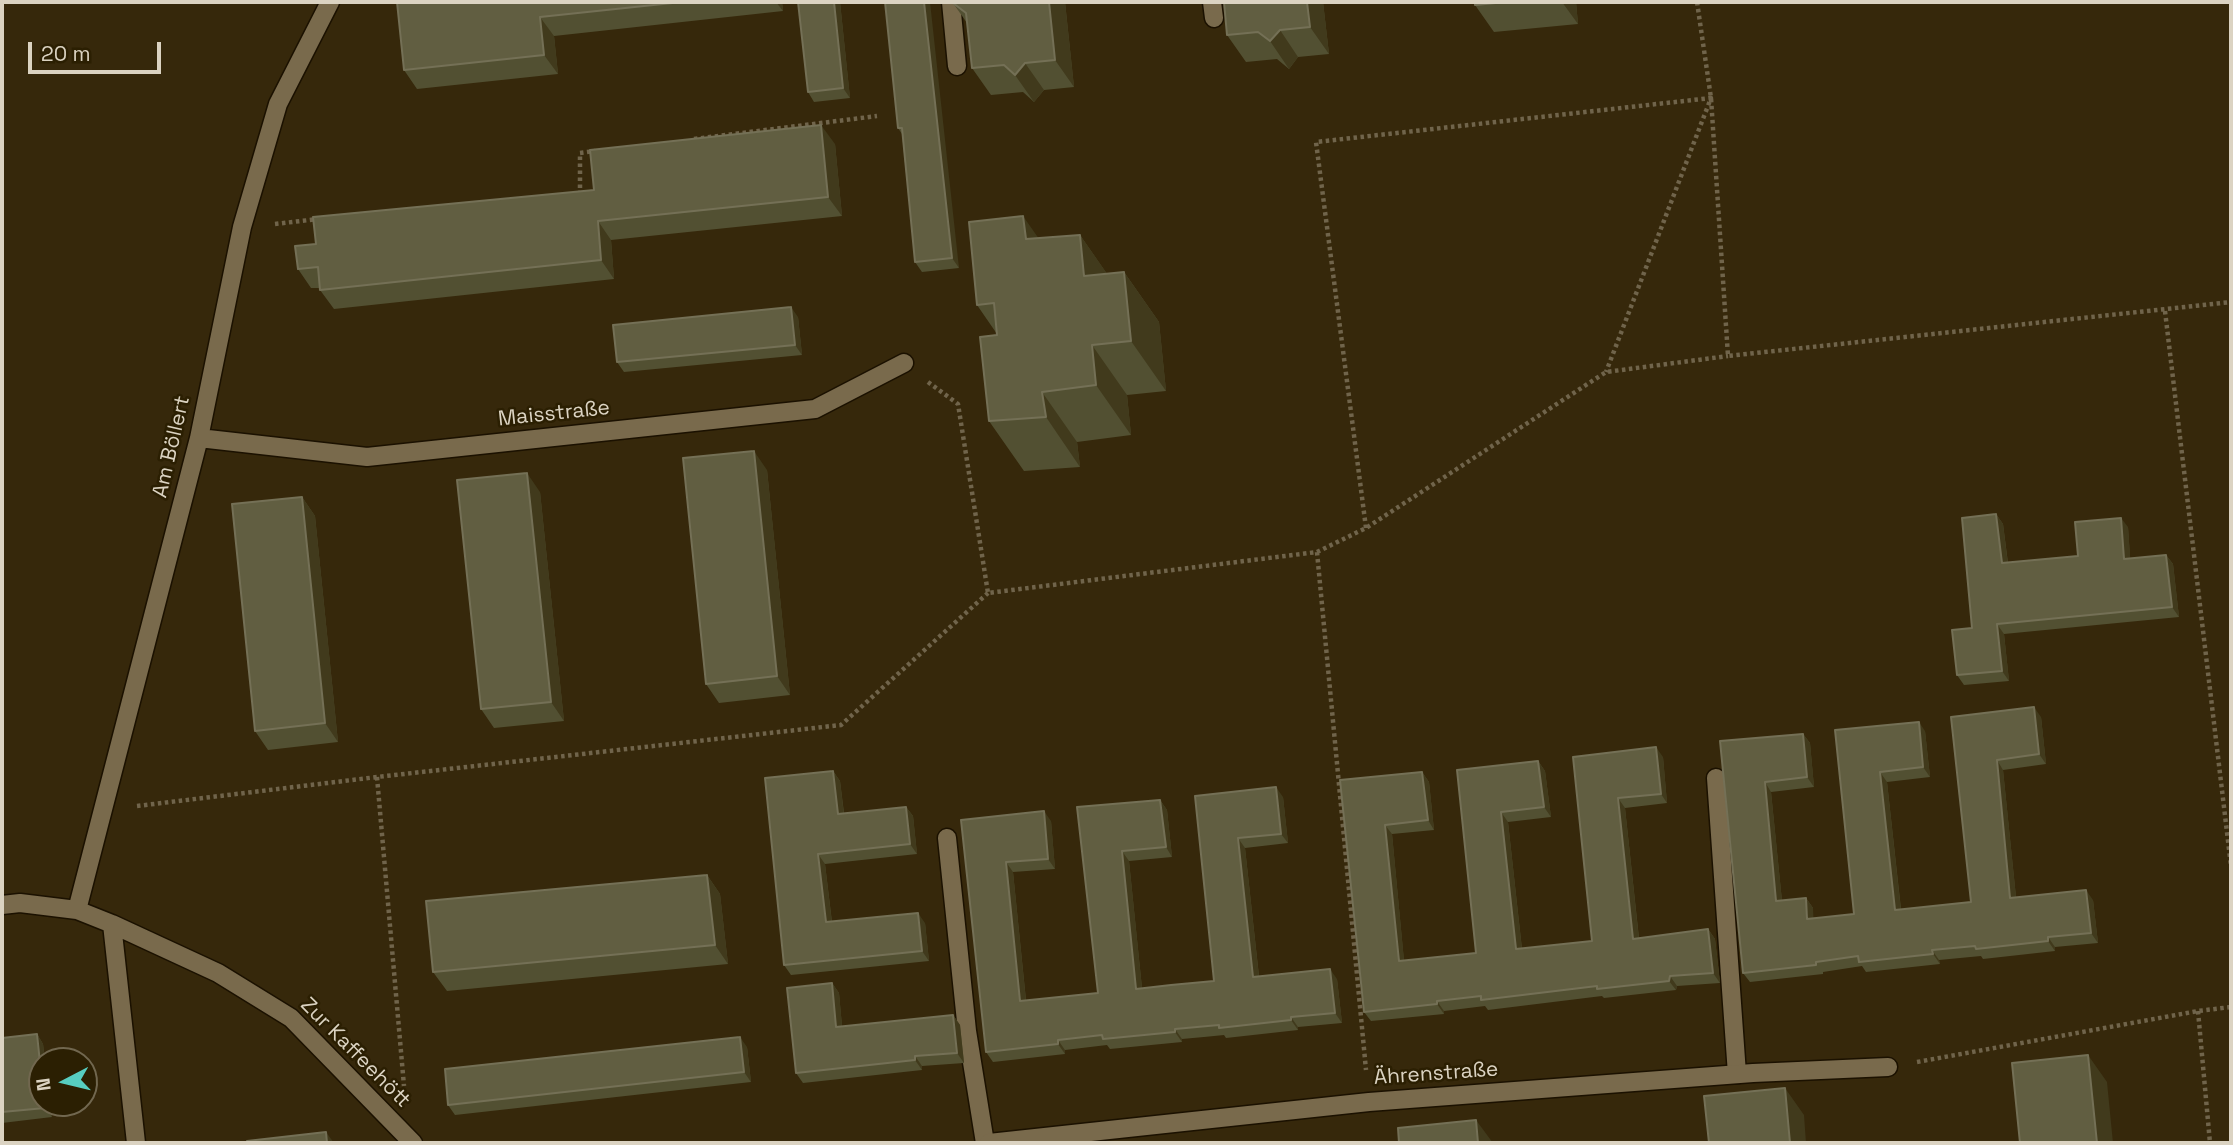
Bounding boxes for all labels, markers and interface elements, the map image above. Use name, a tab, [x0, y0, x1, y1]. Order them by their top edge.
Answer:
scale bar	[32, 28, 164, 72]
text: 20 m	[41, 40, 91, 67]
street label: Am Böllert	[148, 394, 196, 500]
street label: Maisstraße	[497, 396, 611, 432]
street label: Zur Kaffeehött	[295, 993, 415, 1113]
north arrow	[28, 1047, 98, 1117]
street label: Ährenstraße	[1373, 1057, 1499, 1091]
text: N	[30, 1077, 57, 1092]

